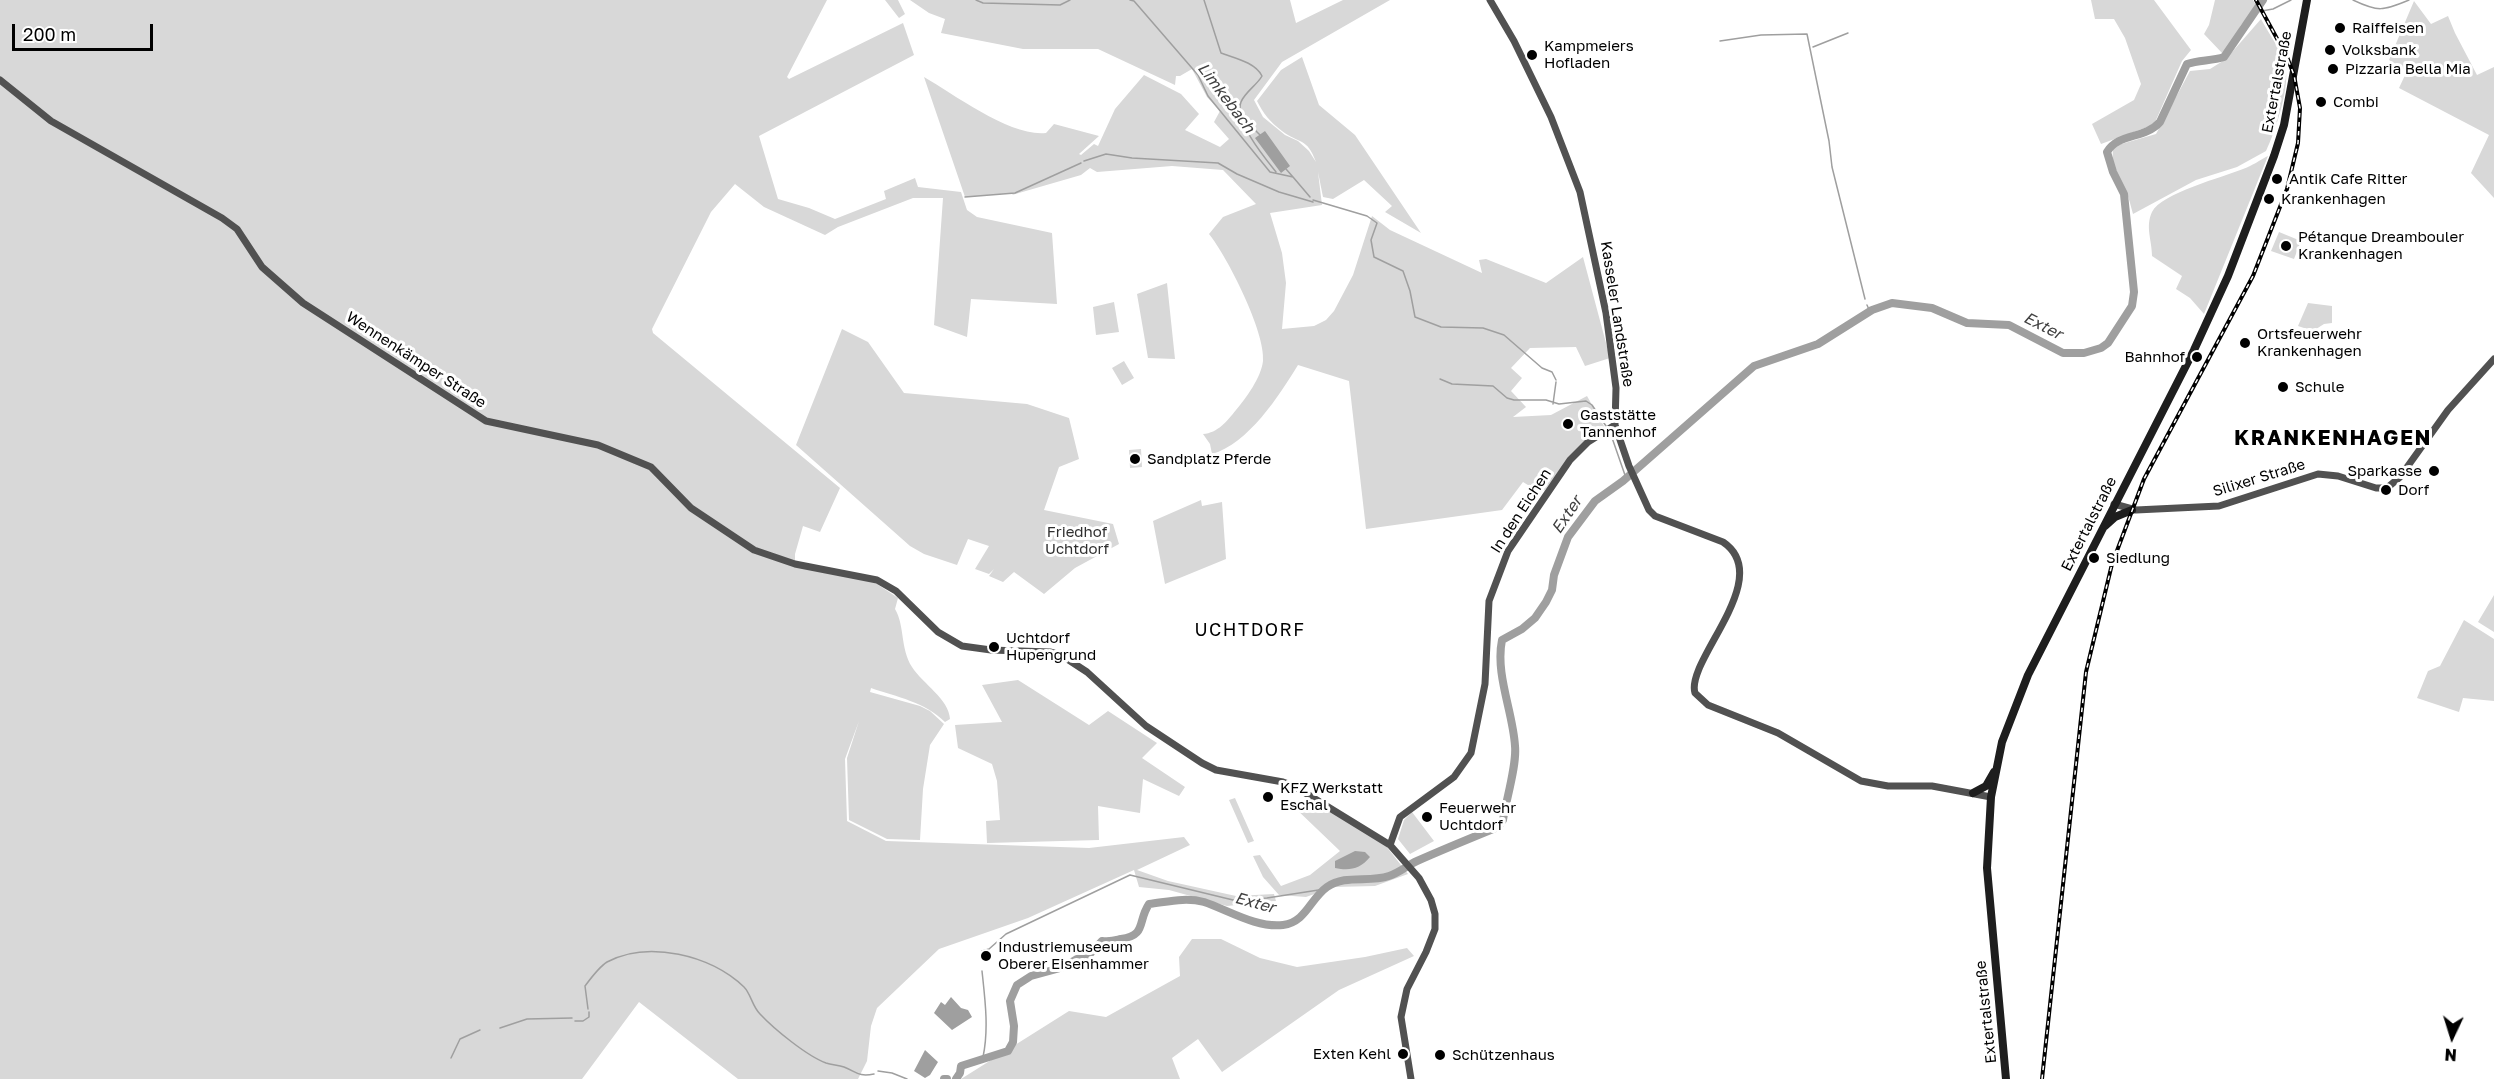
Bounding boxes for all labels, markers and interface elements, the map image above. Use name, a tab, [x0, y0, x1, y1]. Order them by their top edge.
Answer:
scale bar	[15, 12, 156, 50]
place label: Raiffeisen	[2352, 19, 2424, 37]
marker: Raiffeisen	[2333, 21, 2347, 35]
text: 200 m	[23, 23, 76, 45]
street label: Extertalstraße	[2258, 30, 2296, 134]
place label: Kampmeiers Hofladen	[1544, 37, 1634, 72]
place label: Volksbank	[2342, 41, 2417, 59]
marker: Volksbank	[2323, 43, 2337, 57]
marker: Kampmeiers Hofladen	[1525, 48, 1539, 62]
water label: Limkebach	[1193, 59, 1259, 137]
place label: Pizzaria Bella Mia	[2345, 60, 2471, 78]
marker: Pizzaria Bella Mia	[2326, 62, 2340, 76]
place label: Combi	[2333, 93, 2379, 111]
marker: Combi	[2314, 95, 2328, 109]
place label: Antik Cafe Ritter	[2289, 170, 2407, 188]
marker: Antik Cafe Ritter	[2270, 172, 2284, 186]
place label: Krankenhagen	[2281, 190, 2386, 208]
marker: Krankenhagen	[2262, 192, 2276, 206]
place label: Pétanque Dreambouler Krankenhagen	[2298, 228, 2464, 263]
marker: Pétanque Dreambouler Krankenhagen	[2279, 239, 2293, 253]
street label: Kasseler Landstraße	[1597, 240, 1637, 388]
street label: Wennenkämper Straße	[343, 308, 489, 412]
water label: Exter	[2020, 308, 2066, 344]
place label: Ortsfeuerwehr Krankenhagen	[2257, 325, 2362, 360]
marker: Ortsfeuerwehr Krankenhagen	[2238, 336, 2252, 350]
place label: Bahnhof	[2124, 348, 2185, 366]
marker: Bahnhof	[2190, 350, 2204, 364]
place label: Schule	[2295, 378, 2344, 396]
marker: Schule	[2276, 380, 2290, 394]
place label: Gaststätte Tannenhof	[1580, 406, 1656, 441]
marker: Gaststätte Tannenhof	[1561, 417, 1575, 431]
district label: KRANKENHAGEN	[2234, 425, 2432, 451]
place label: Sandplatz Pferde	[1147, 450, 1271, 468]
marker: Sandplatz Pferde	[1128, 452, 1142, 466]
street label: Silixer Straße	[2211, 455, 2307, 501]
place label: Sparkasse	[2347, 462, 2422, 480]
marker: Sparkasse	[2427, 464, 2441, 478]
street label: In den Eichen	[1487, 465, 1555, 557]
street label: Extertalstraße	[2058, 474, 2120, 574]
place label: Dorf	[2398, 481, 2429, 499]
marker: Dorf	[2379, 483, 2393, 497]
water label: Exter	[1548, 493, 1586, 537]
park label: Friedhof Uchtdorf	[1045, 523, 1109, 558]
place label: Siedlung	[2106, 549, 2170, 567]
marker: Siedlung	[2087, 551, 2101, 565]
district label: UCHTDORF	[1194, 619, 1306, 641]
place label: Uchtdorf Hupengrund	[1006, 629, 1096, 664]
marker: Uchtdorf Hupengrund	[987, 640, 1001, 654]
place label: KFZ Werkstatt Eschal	[1280, 779, 1383, 814]
marker: KFZ Werkstatt Eschal	[1261, 790, 1275, 804]
place label: Feuerwehr Uchtdorf	[1439, 799, 1516, 834]
marker: Feuerwehr Uchtdorf	[1420, 810, 1434, 824]
water label: Exter	[1233, 888, 1277, 918]
place label: Industriemuseeum Oberer Eisenhammer	[998, 938, 1149, 973]
marker: Industriemuseeum Oberer Eisenhammer	[979, 949, 993, 963]
street label: Extertalstraße	[1972, 960, 2000, 1064]
north arrow	[2422, 1007, 2482, 1067]
place label: Exten Kehl	[1313, 1045, 1391, 1063]
text: N	[2444, 1045, 2458, 1065]
place label: Schützenhaus	[1452, 1046, 1555, 1064]
marker: Exten Kehl	[1396, 1047, 1410, 1061]
marker: Schützenhaus	[1433, 1048, 1447, 1062]

